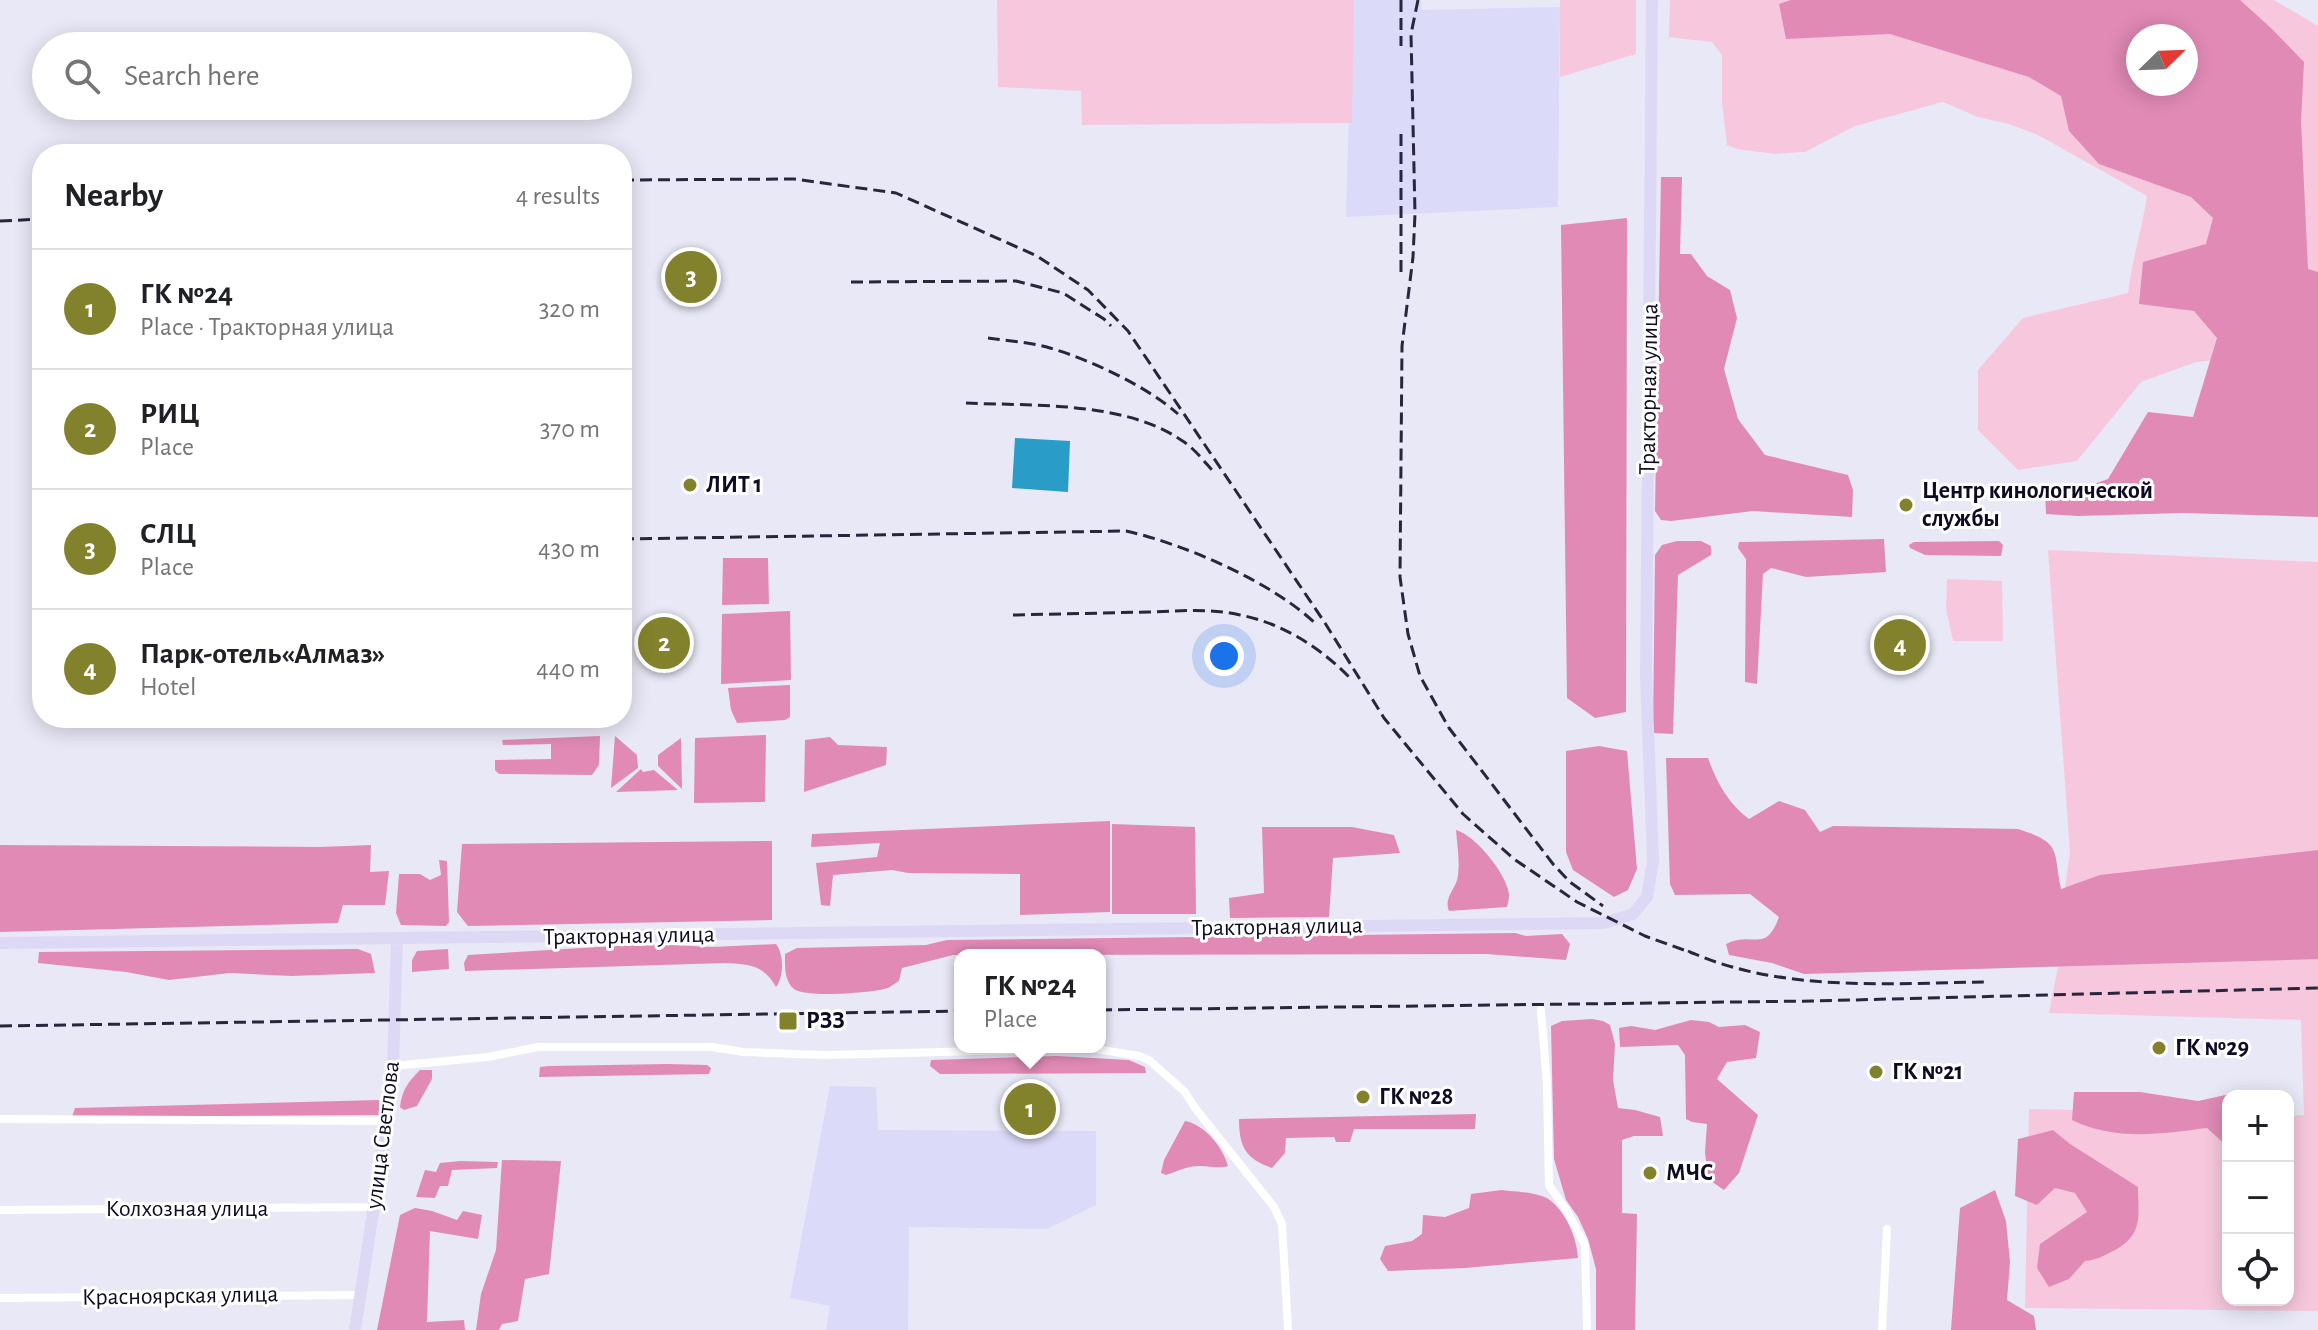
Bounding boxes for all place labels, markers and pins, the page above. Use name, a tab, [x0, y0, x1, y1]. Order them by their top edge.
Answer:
pin: 3	[665, 247, 717, 307]
place label: ЛИТ 1	[706, 473, 762, 497]
marker: ЛИТ 1	[681, 476, 699, 494]
place label: Центр кинологической службы	[1922, 479, 2153, 531]
marker: Центр кинологической службы	[1897, 496, 1915, 514]
pin: 2	[638, 613, 690, 673]
pin: 4	[1874, 615, 1926, 675]
place label: РЗЗ	[806, 1009, 845, 1033]
marker: РЗЗ	[777, 1010, 799, 1032]
place label: ГК №29	[2175, 1036, 2249, 1060]
marker: ГК №29	[2150, 1039, 2168, 1057]
place label: ГК №21	[1892, 1060, 1963, 1084]
marker: ГК №21	[1867, 1063, 1885, 1081]
pin: 1	[1004, 1079, 1056, 1139]
place label: ГК №28	[1379, 1085, 1453, 1109]
marker: ГК №28	[1354, 1088, 1372, 1106]
place label: МЧС	[1666, 1161, 1713, 1185]
marker: МЧС	[1641, 1164, 1659, 1182]

